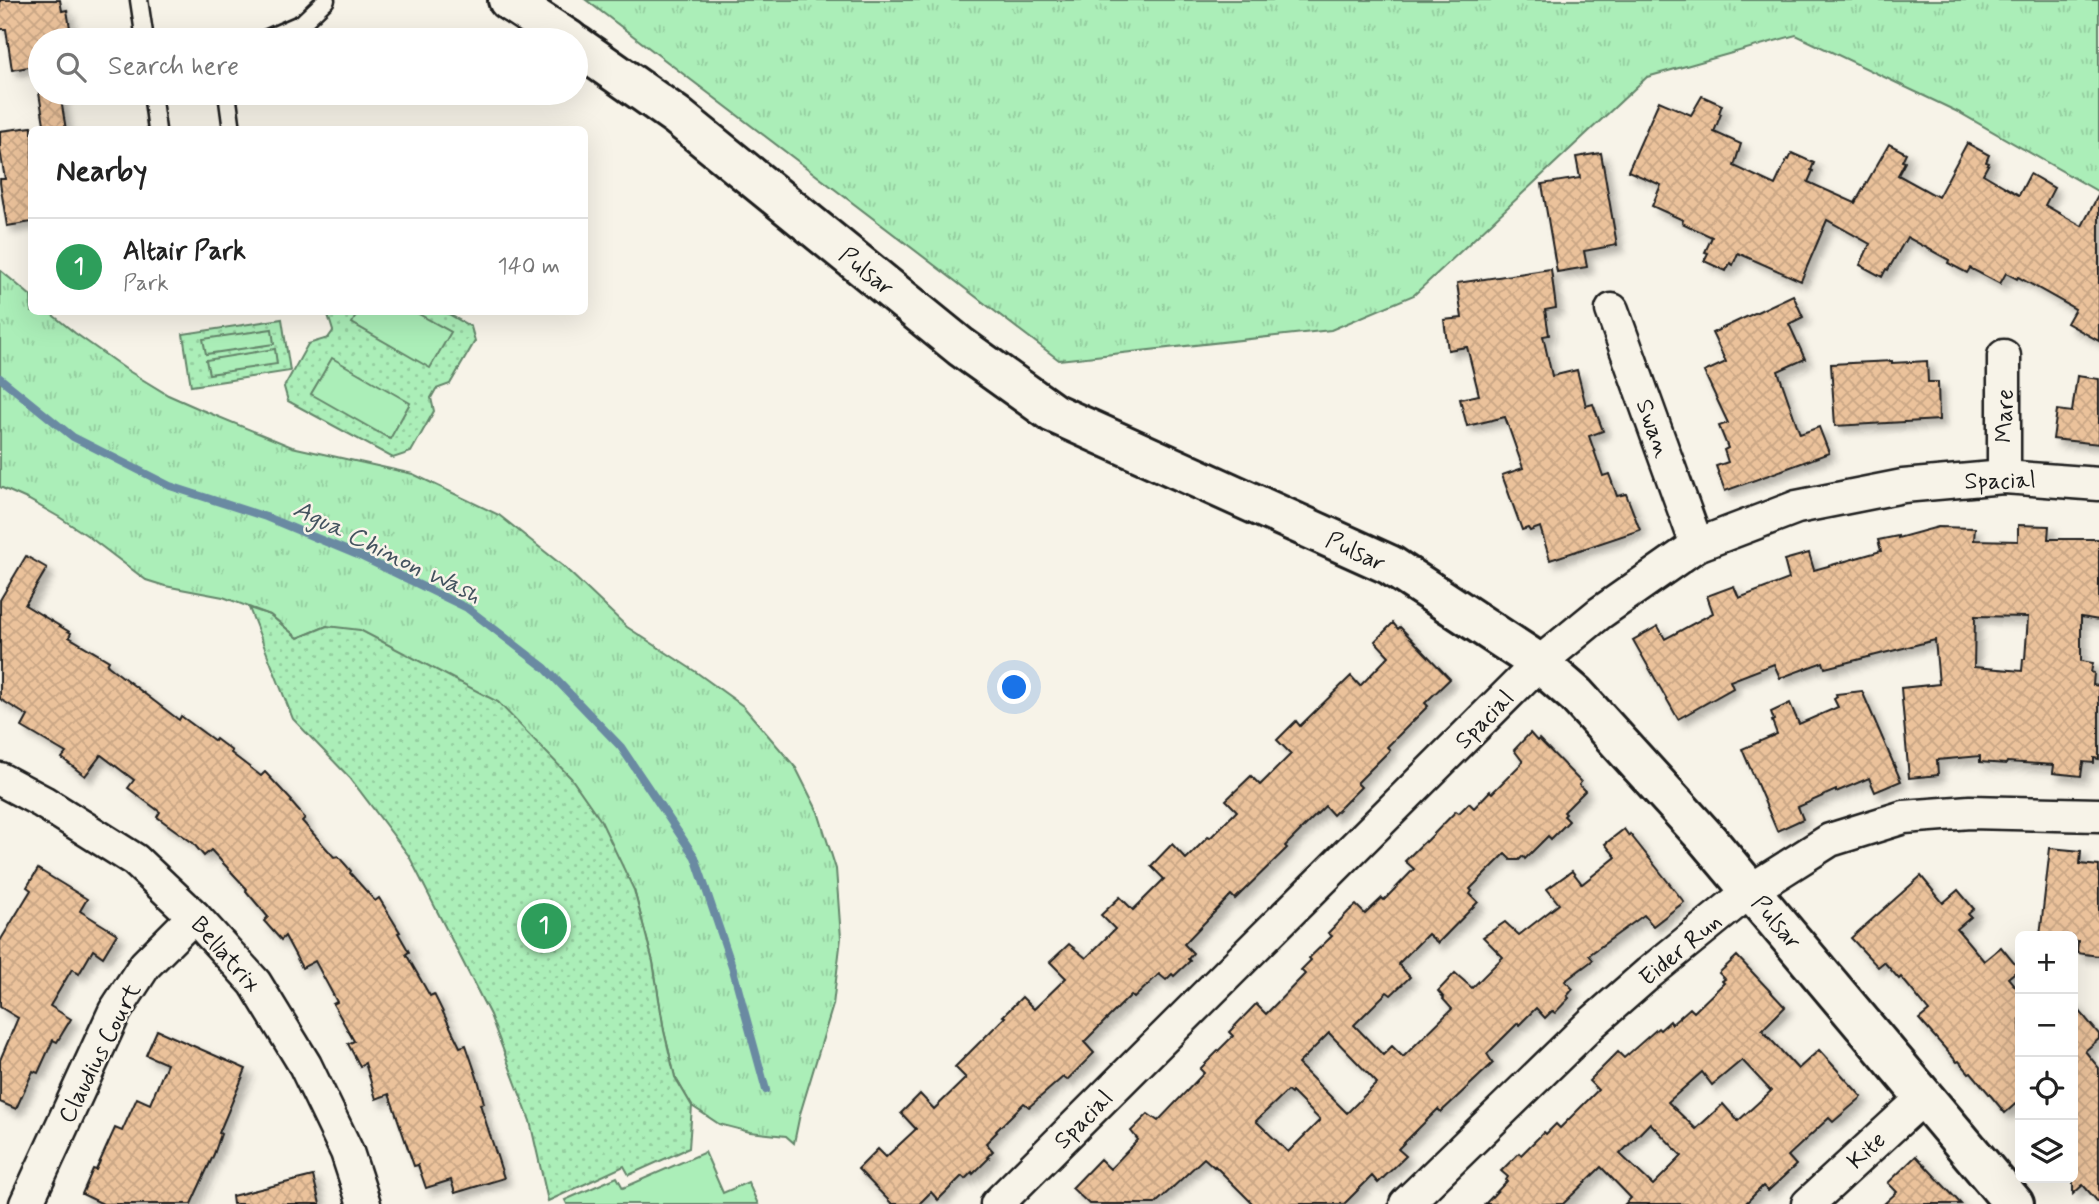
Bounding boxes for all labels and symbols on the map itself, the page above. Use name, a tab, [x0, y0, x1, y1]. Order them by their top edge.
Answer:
street label: Pulsar	[832, 240, 900, 304]
street label: Mare	[1990, 389, 2021, 443]
street label: Swan	[1628, 395, 1677, 462]
street label: Spacial	[1964, 465, 2036, 498]
water label: Agua Chinon Wash	[287, 492, 487, 613]
street label: Pulsar	[1321, 525, 1390, 580]
your location	[997, 670, 1031, 704]
street label: Spacial	[1449, 684, 1521, 756]
street label: Pulsar	[1744, 889, 1808, 957]
pin: 1	[521, 900, 567, 952]
street label: Eider Run	[1633, 907, 1729, 994]
street label: Bellatrix	[183, 910, 266, 1000]
street label: Claudius Court	[52, 979, 149, 1129]
street label: Spacial	[1048, 1084, 1120, 1156]
street label: Kite	[1841, 1125, 1893, 1177]

